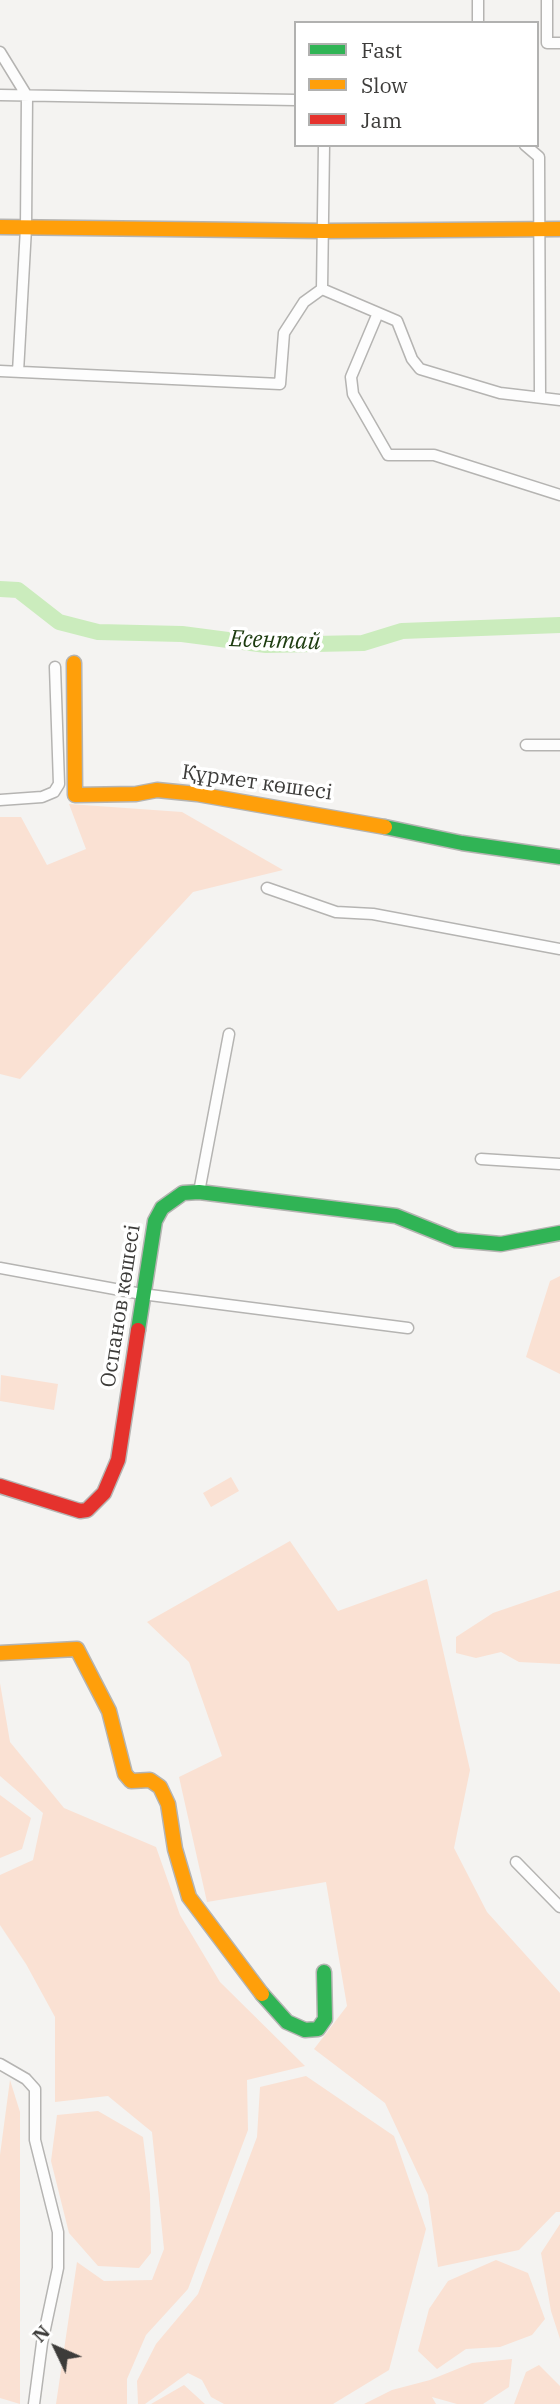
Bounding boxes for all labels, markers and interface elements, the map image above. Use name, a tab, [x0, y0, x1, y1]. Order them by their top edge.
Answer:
legend	[294, 21, 539, 147]
text: Fast	[361, 36, 402, 64]
text: Slow	[361, 71, 408, 99]
text: Jam	[361, 106, 402, 134]
water label: Есентай	[229, 626, 321, 656]
street label: Құрмет көшесі	[180, 760, 334, 806]
street label: Оспанов көшесі	[96, 1223, 146, 1389]
north arrow	[21, 2313, 91, 2383]
text: N	[27, 2320, 55, 2347]

